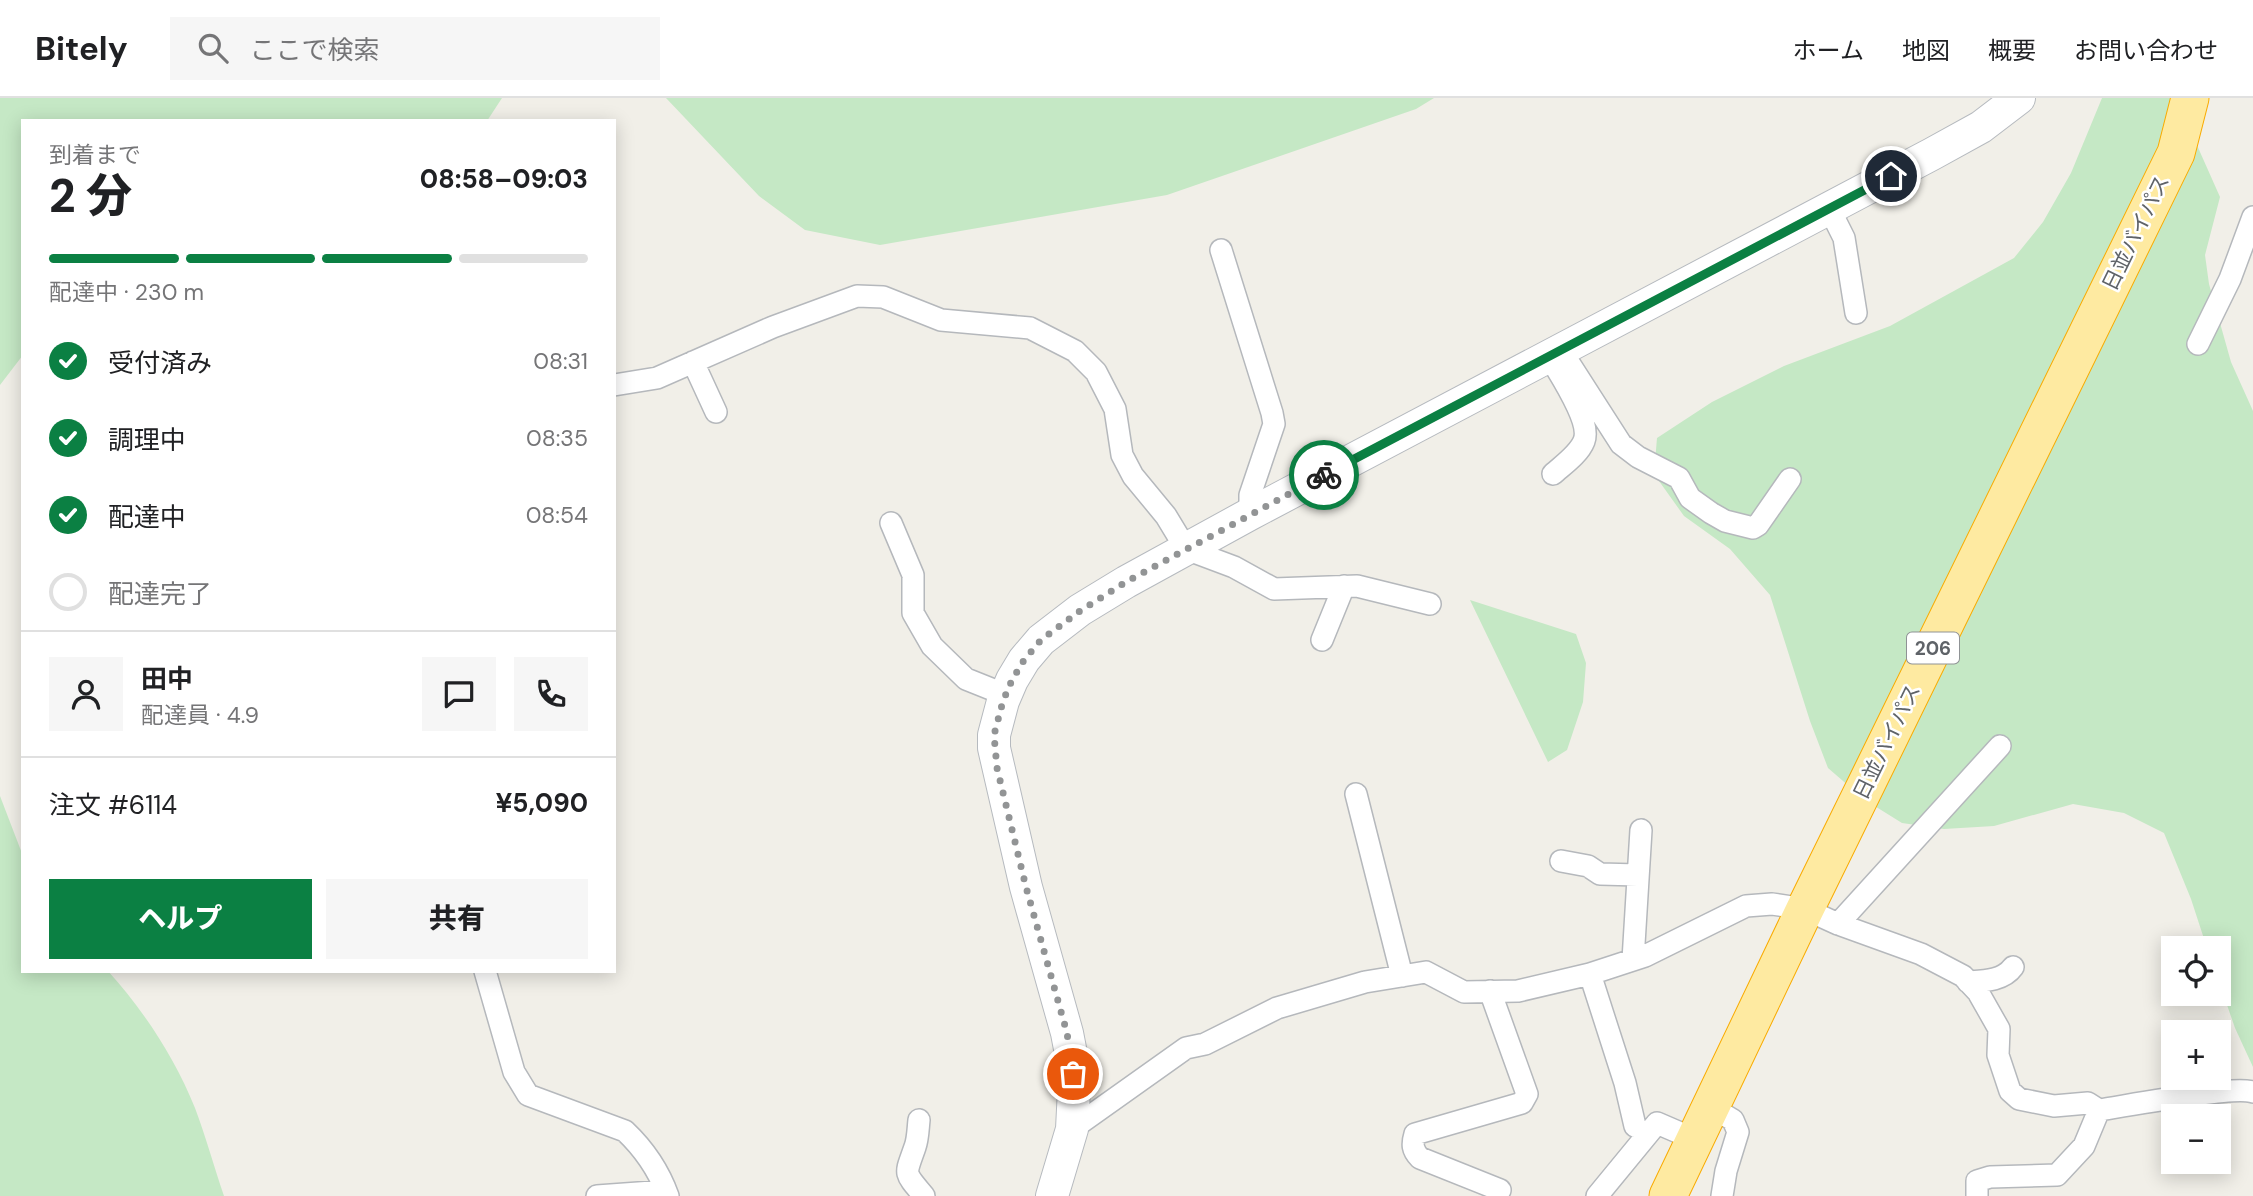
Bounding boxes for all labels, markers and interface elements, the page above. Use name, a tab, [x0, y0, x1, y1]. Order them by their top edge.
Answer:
search box	[170, 17, 660, 80]
text: Bitely	[35, 27, 128, 70]
icon: search	[194, 29, 232, 67]
text: ここで検索	[250, 33, 380, 67]
text: ホーム	[1793, 35, 1864, 66]
text: 地図	[1902, 35, 1950, 66]
text: 概要	[1988, 35, 2036, 66]
text: お問い合わせ	[2074, 35, 2218, 66]
text: 到着まで	[49, 140, 141, 170]
pin	[1861, 146, 1921, 206]
icon: home	[1872, 157, 1910, 195]
text: 08:58–09:03	[420, 162, 588, 196]
text: 2 分	[49, 166, 132, 226]
street label: 日並バイパス	[2096, 170, 2176, 296]
text: 配達中 · 230 m	[49, 277, 204, 307]
icon: check	[49, 342, 87, 380]
text: 受付済み	[108, 346, 212, 380]
text: 08:31	[533, 346, 588, 376]
icon: check	[49, 419, 87, 457]
text: 調理中	[108, 423, 186, 457]
text: 08:35	[526, 423, 588, 453]
courier	[1289, 440, 1359, 510]
icon: bike	[1305, 456, 1343, 494]
icon: check	[49, 496, 87, 534]
text: 配達中	[108, 500, 186, 534]
text: 08:54	[526, 500, 588, 530]
text: 配達完了	[108, 577, 212, 611]
road number: 206	[1907, 632, 1959, 664]
button: person	[49, 657, 123, 731]
button: chat	[422, 657, 496, 731]
button: phone	[514, 657, 588, 731]
text: 田中	[141, 662, 193, 696]
street label: 日並バイパス	[1847, 679, 1927, 805]
text: 配達員 · 4.9	[141, 700, 259, 730]
text: ¥5,090	[495, 786, 588, 820]
text: 注文 #6114	[49, 788, 177, 822]
button: ヘルプ	[49, 879, 312, 959]
button: 共有	[326, 879, 588, 959]
map controls	[2161, 936, 2231, 1174]
button: locate	[2161, 936, 2231, 1006]
button: +	[2161, 1020, 2231, 1090]
pin	[1043, 1044, 1103, 1104]
icon: bag	[1054, 1055, 1092, 1093]
button: −	[2161, 1104, 2231, 1174]

